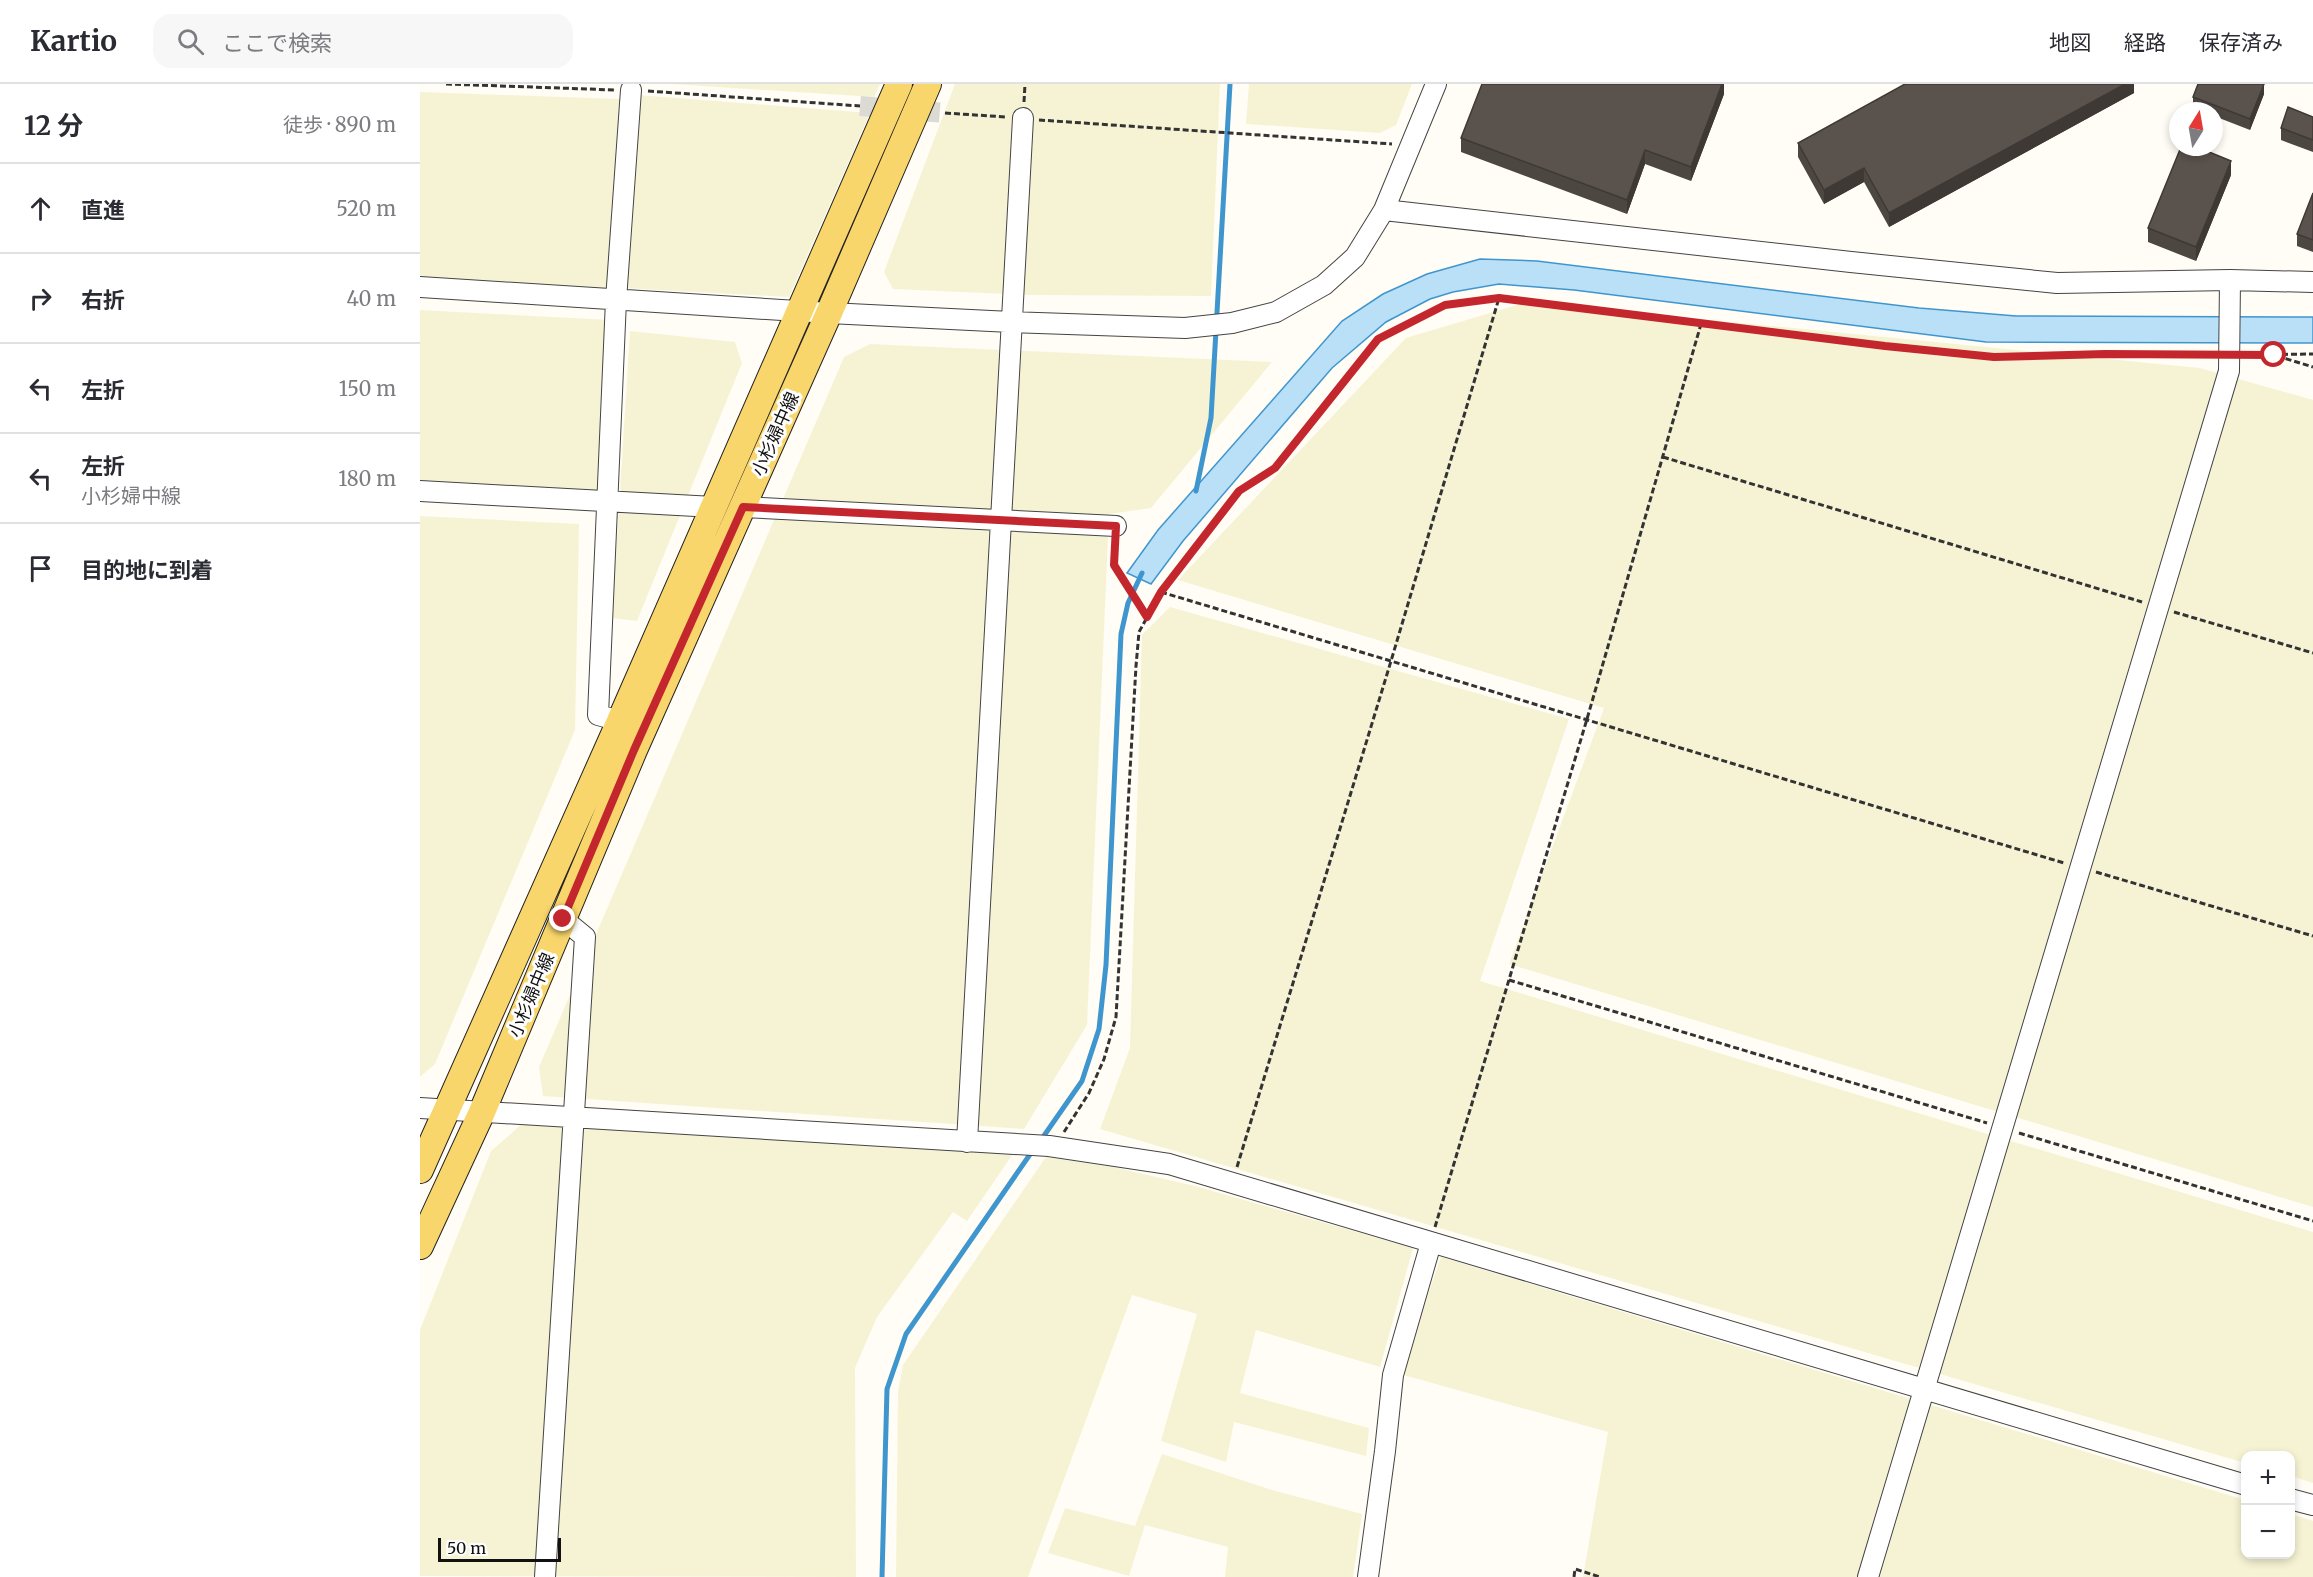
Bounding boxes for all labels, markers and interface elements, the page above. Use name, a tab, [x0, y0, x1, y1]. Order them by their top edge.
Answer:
search box	[153, 14, 573, 68]
text: Kartio	[30, 23, 117, 59]
icon: search	[174, 25, 207, 58]
text: ここで検索	[222, 29, 332, 57]
text: 地図	[2049, 29, 2091, 56]
text: 経路	[2124, 29, 2166, 56]
text: 保存済み	[2199, 29, 2283, 56]
north arrow	[2169, 102, 2223, 156]
text: 12 分	[24, 109, 83, 142]
text: 徒歩 · 890 m	[283, 112, 396, 137]
icon: ahead	[24, 192, 57, 225]
text: 直進	[81, 196, 125, 224]
text: 520 m	[336, 196, 396, 221]
icon: right	[24, 282, 57, 315]
text: 右折	[81, 286, 125, 314]
text: 40 m	[346, 286, 396, 311]
route start	[2260, 341, 2286, 367]
icon: left	[24, 372, 57, 405]
text: 左折	[81, 376, 125, 404]
text: 150 m	[339, 376, 396, 401]
street label: 小杉婦中線	[746, 388, 804, 480]
text: 左折	[81, 452, 125, 480]
icon: left	[24, 462, 57, 495]
text: 180 m	[338, 466, 396, 491]
text: 小杉婦中線	[81, 483, 181, 508]
icon: arrive	[24, 552, 57, 585]
text: 目的地に到着	[81, 556, 213, 584]
route end	[549, 905, 575, 931]
street label: 小杉婦中線	[503, 949, 559, 1041]
map controls	[2241, 1451, 2295, 1559]
button: +	[2241, 1451, 2295, 1505]
button: −	[2241, 1505, 2295, 1559]
scale bar	[438, 1535, 561, 1562]
text: 50 m	[447, 1538, 486, 1558]

